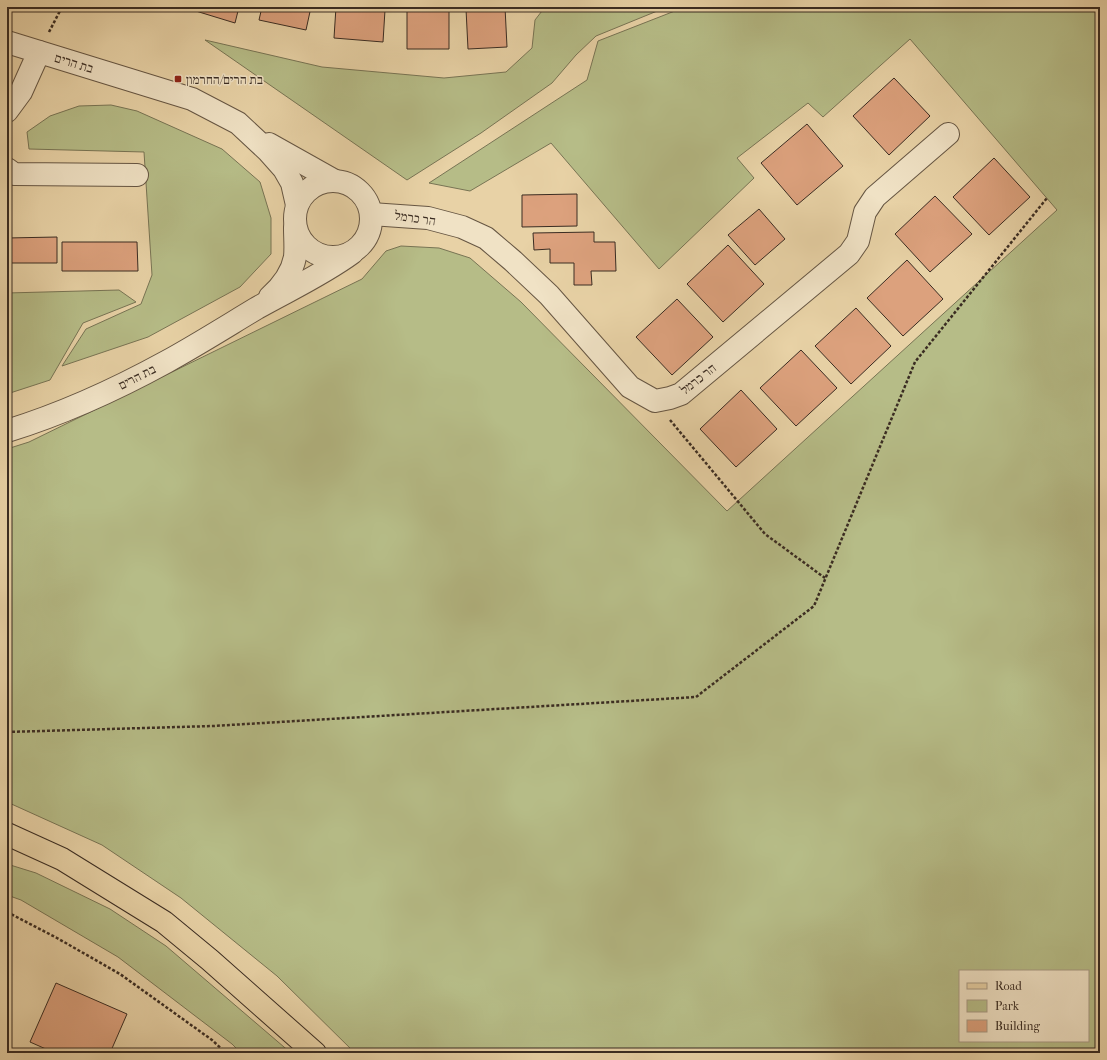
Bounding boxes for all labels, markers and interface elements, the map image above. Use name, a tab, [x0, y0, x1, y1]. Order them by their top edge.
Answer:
street label: בת הרים	[53, 50, 95, 76]
place label: בת הרים/החרמון	[186, 72, 263, 87]
marker: בת הרים/החרמון	[173, 74, 183, 84]
street label: הר כרמל	[393, 208, 437, 228]
street label: הר כרמל	[677, 360, 719, 398]
street label: בת הרים	[116, 361, 158, 393]
legend	[959, 970, 1089, 1042]
text: Road	[995, 979, 1022, 993]
text: Park	[995, 999, 1020, 1013]
text: Building	[995, 1019, 1040, 1033]

